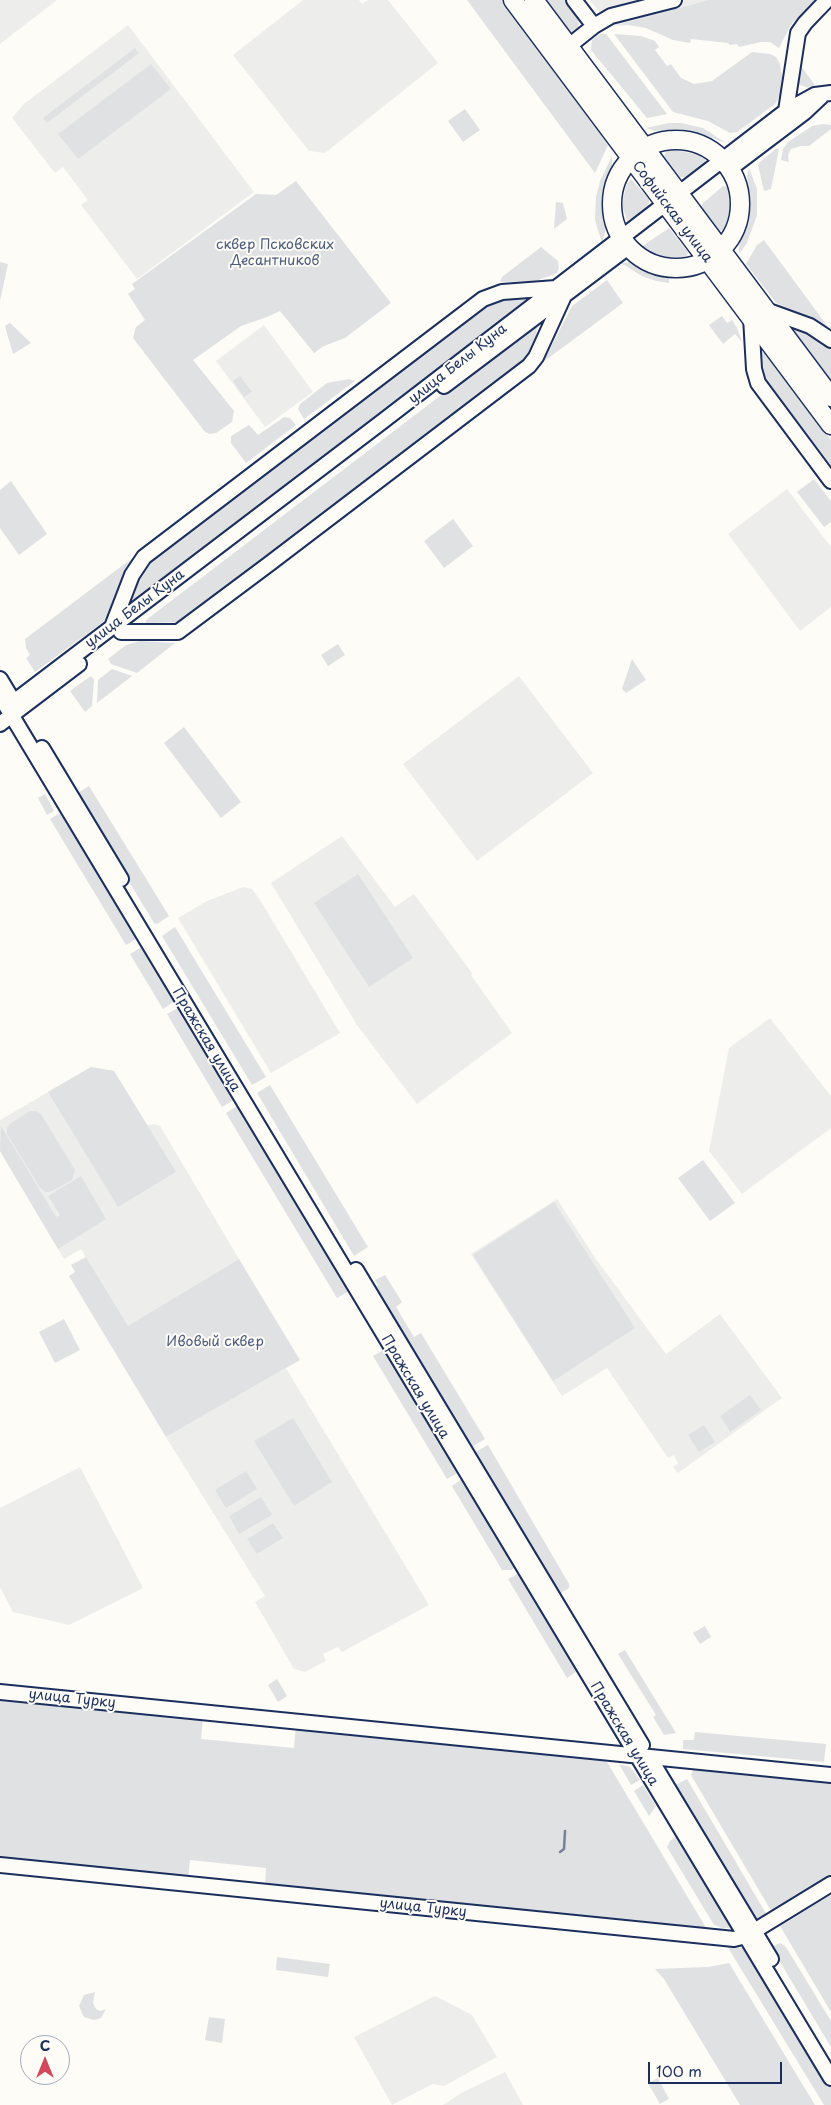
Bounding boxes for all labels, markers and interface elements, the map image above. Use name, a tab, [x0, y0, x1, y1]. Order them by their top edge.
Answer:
street label: Софийская улица	[628, 158, 716, 266]
park label: сквер Псковских Десантников	[216, 237, 334, 270]
street label: улица Белы Куна	[406, 320, 510, 408]
street label: улица Белы Куна	[82, 566, 188, 652]
street label: Пражская улица	[168, 985, 244, 1095]
street label: Пражская улица	[377, 1332, 453, 1442]
park label: Ивовый сквер	[166, 1334, 264, 1350]
street label: Пражская улица	[586, 1679, 662, 1789]
street label: улица Турку	[28, 1686, 116, 1712]
street label: улица Турку	[379, 1895, 467, 1921]
north arrow	[20, 2035, 70, 2085]
text: С	[40, 2035, 50, 2056]
scale bar	[651, 2052, 785, 2084]
text: 100 m	[656, 2059, 702, 2082]

